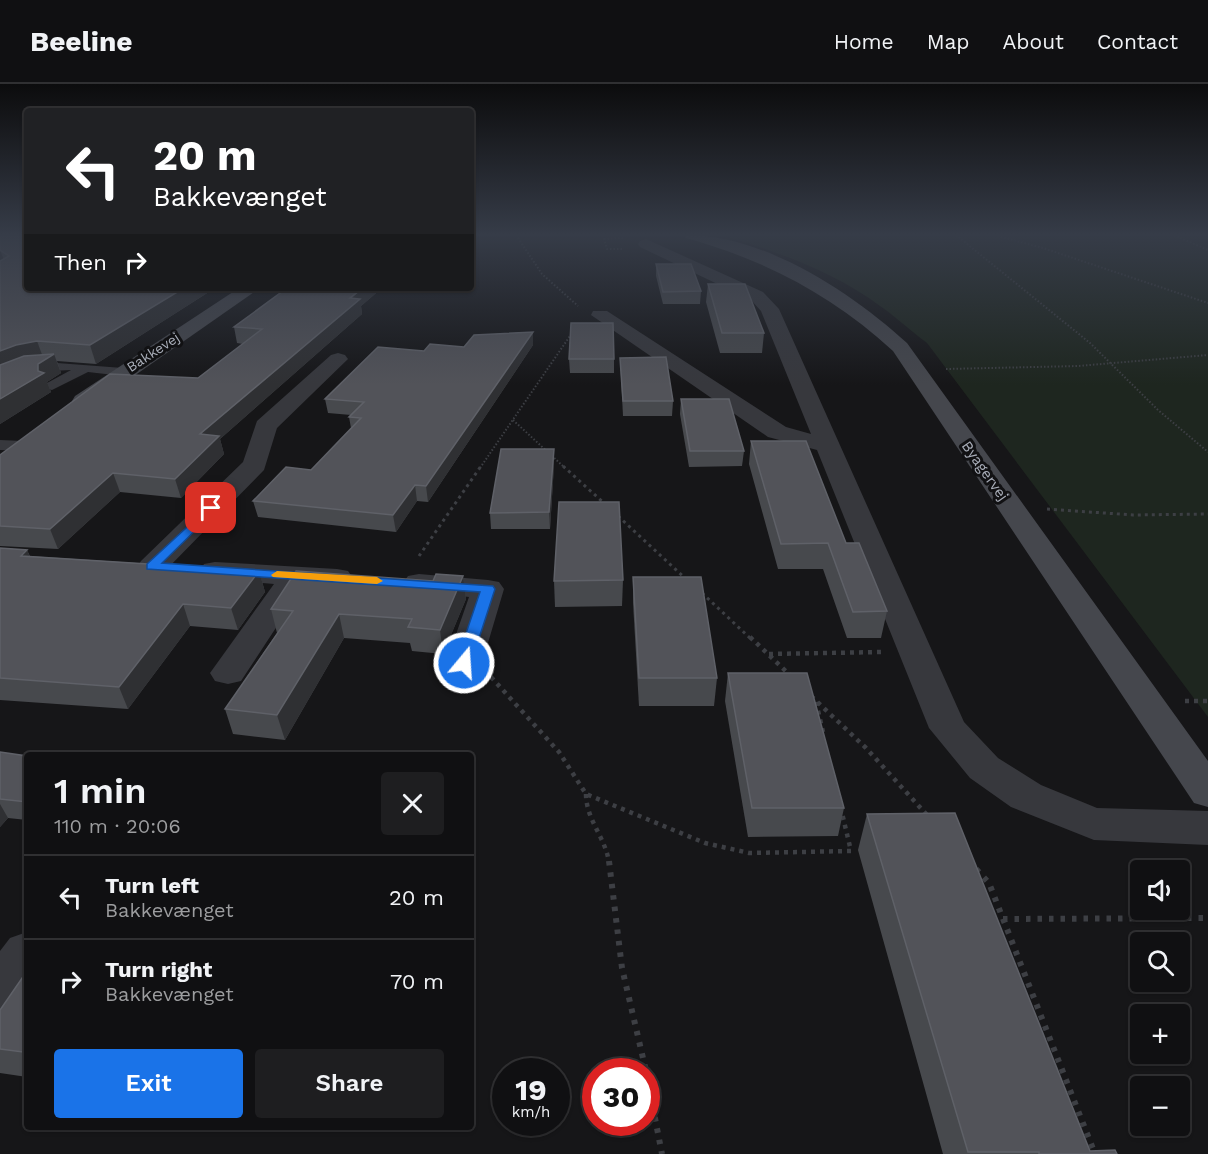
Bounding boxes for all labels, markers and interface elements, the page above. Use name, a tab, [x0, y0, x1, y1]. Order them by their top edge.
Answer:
text: Beeline	[30, 25, 132, 58]
text: Home	[834, 29, 894, 54]
text: Map	[927, 29, 970, 54]
text: About	[1003, 29, 1064, 54]
text: Contact	[1097, 29, 1178, 54]
text: 20 m	[153, 131, 257, 180]
icon: left	[54, 132, 132, 210]
text: Bakkevænget	[153, 181, 327, 213]
icon: right	[119, 246, 152, 279]
text: Then	[54, 250, 107, 275]
street label: Bakkevej	[124, 329, 182, 375]
street label: Byagervej	[958, 438, 1012, 504]
pin	[185, 482, 236, 533]
icon: arrive	[194, 491, 227, 524]
position arrow	[432, 631, 496, 695]
text: 1 min	[54, 770, 146, 812]
button: close	[381, 772, 444, 835]
text: 110 m · 20:06	[54, 814, 181, 838]
map controls	[1130, 860, 1190, 1136]
button: sound	[1130, 860, 1190, 920]
text: Turn left	[105, 873, 199, 898]
icon: left	[54, 881, 87, 914]
text: 20 m	[389, 885, 444, 910]
text: Bakkevænget	[105, 898, 234, 922]
button: search	[1130, 932, 1190, 992]
text: Turn right	[105, 957, 212, 982]
icon: right	[54, 965, 87, 998]
text: 70 m	[390, 969, 444, 994]
text: Bakkevænget	[105, 982, 234, 1006]
button: +	[1130, 1004, 1190, 1064]
button: Exit	[54, 1049, 243, 1118]
button: Share	[255, 1049, 444, 1118]
speed limit sign: 30	[582, 1058, 660, 1136]
text: 19	[515, 1072, 547, 1107]
button: −	[1130, 1076, 1190, 1136]
text: km/h	[512, 1103, 550, 1121]

